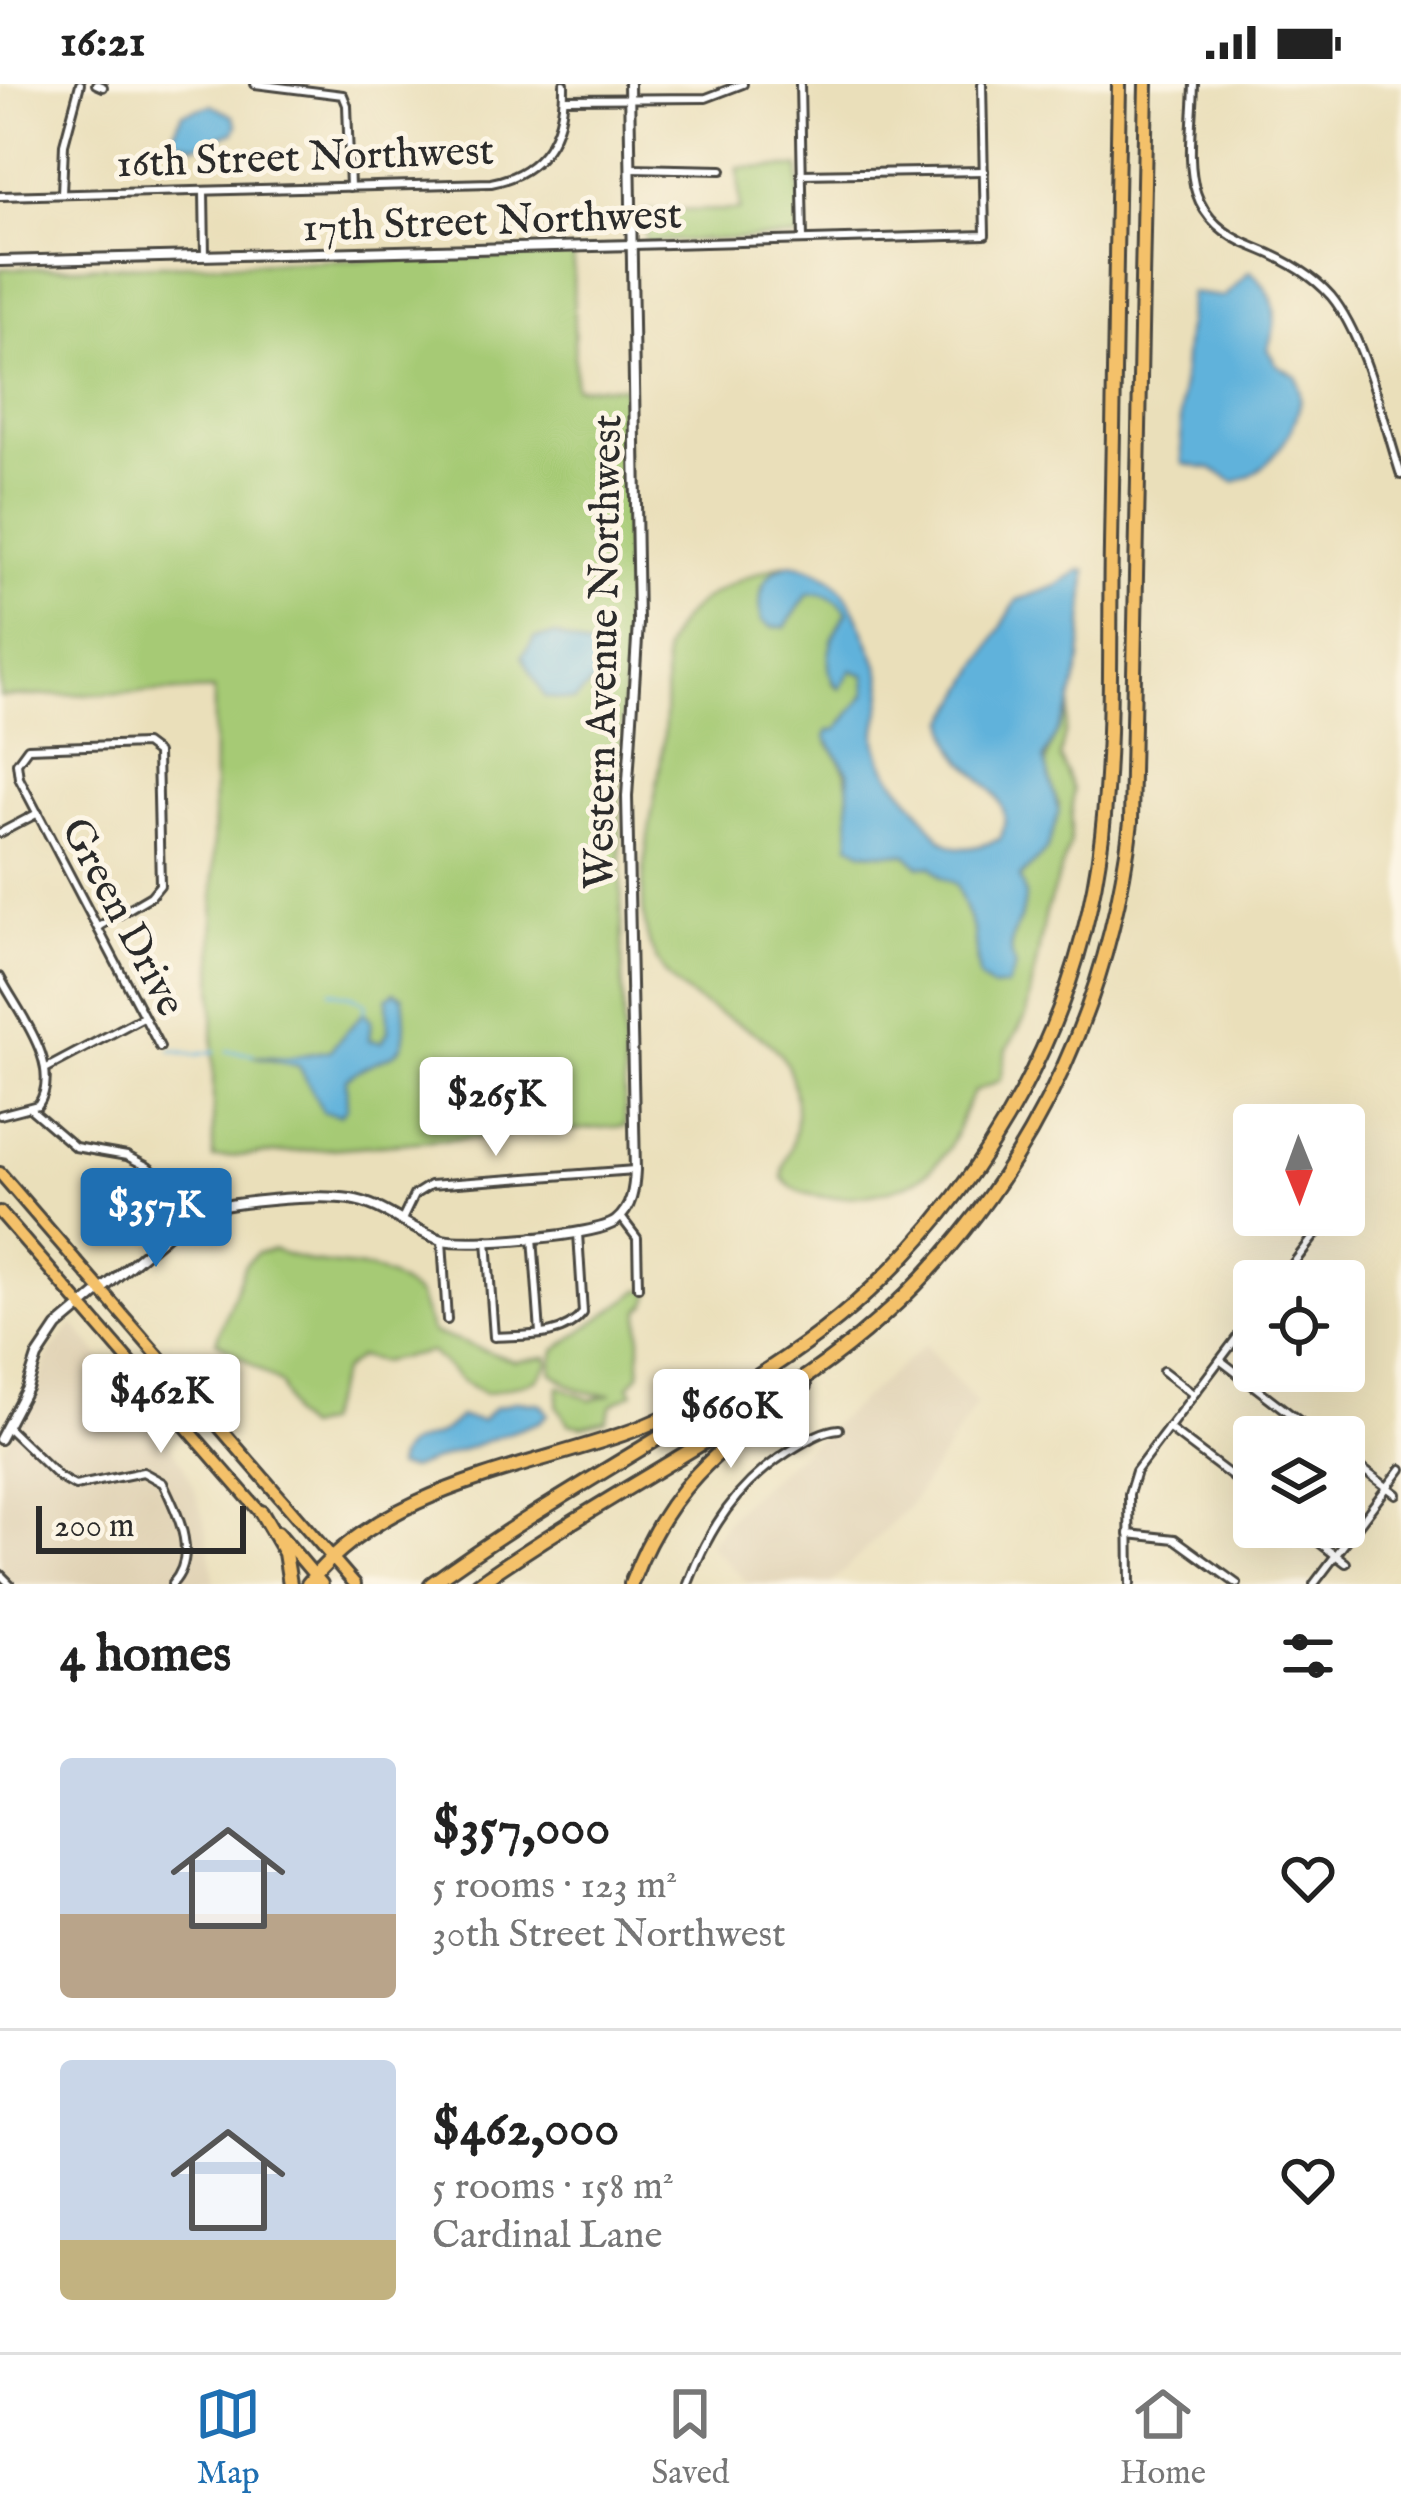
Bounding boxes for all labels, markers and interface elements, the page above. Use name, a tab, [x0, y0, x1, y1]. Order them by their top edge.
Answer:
text: 16:21	[60, 14, 146, 71]
street label: 16th Street Northwest	[115, 125, 495, 192]
street label: 17th Street Northwest	[301, 189, 683, 256]
street label: Western Avenue Northwest	[574, 414, 635, 890]
street label: Green Drive	[48, 810, 196, 1026]
pin: $265K	[412, 1057, 580, 1159]
text: $265K	[447, 1071, 545, 1120]
north arrow	[1233, 1104, 1365, 1236]
map controls	[1233, 1104, 1365, 1548]
pin: $357K	[72, 1168, 240, 1270]
text: $357K	[108, 1182, 204, 1231]
button: locate	[1233, 1260, 1365, 1392]
pin: $462K	[77, 1354, 245, 1456]
text: $462K	[109, 1368, 213, 1417]
pin: $660K	[647, 1369, 815, 1471]
text: $660K	[680, 1383, 782, 1432]
button: layers	[1233, 1416, 1365, 1548]
scale bar	[36, 1500, 246, 1553]
text: 200 m	[54, 1506, 135, 1548]
icon: filters	[1275, 1623, 1341, 1689]
text: 4 homes	[60, 1624, 231, 1689]
text: $357,000	[432, 1797, 610, 1862]
icon: home	[156, 1806, 300, 1950]
icon: heart	[1275, 1845, 1341, 1911]
text: 5 rooms · 123 m²	[432, 1862, 677, 1911]
text: 30th Street Northwest	[432, 1911, 786, 1960]
text: $462,000	[432, 2098, 619, 2163]
icon: home	[156, 2108, 300, 2252]
icon: heart	[1275, 2147, 1341, 2213]
text: 5 rooms · 158 m²	[432, 2163, 674, 2212]
text: Cardinal Lane	[432, 2212, 662, 2261]
tab: Map	[195, 2381, 261, 2495]
tab: Saved	[651, 2381, 729, 2495]
tab: Home	[1120, 2381, 1206, 2495]

